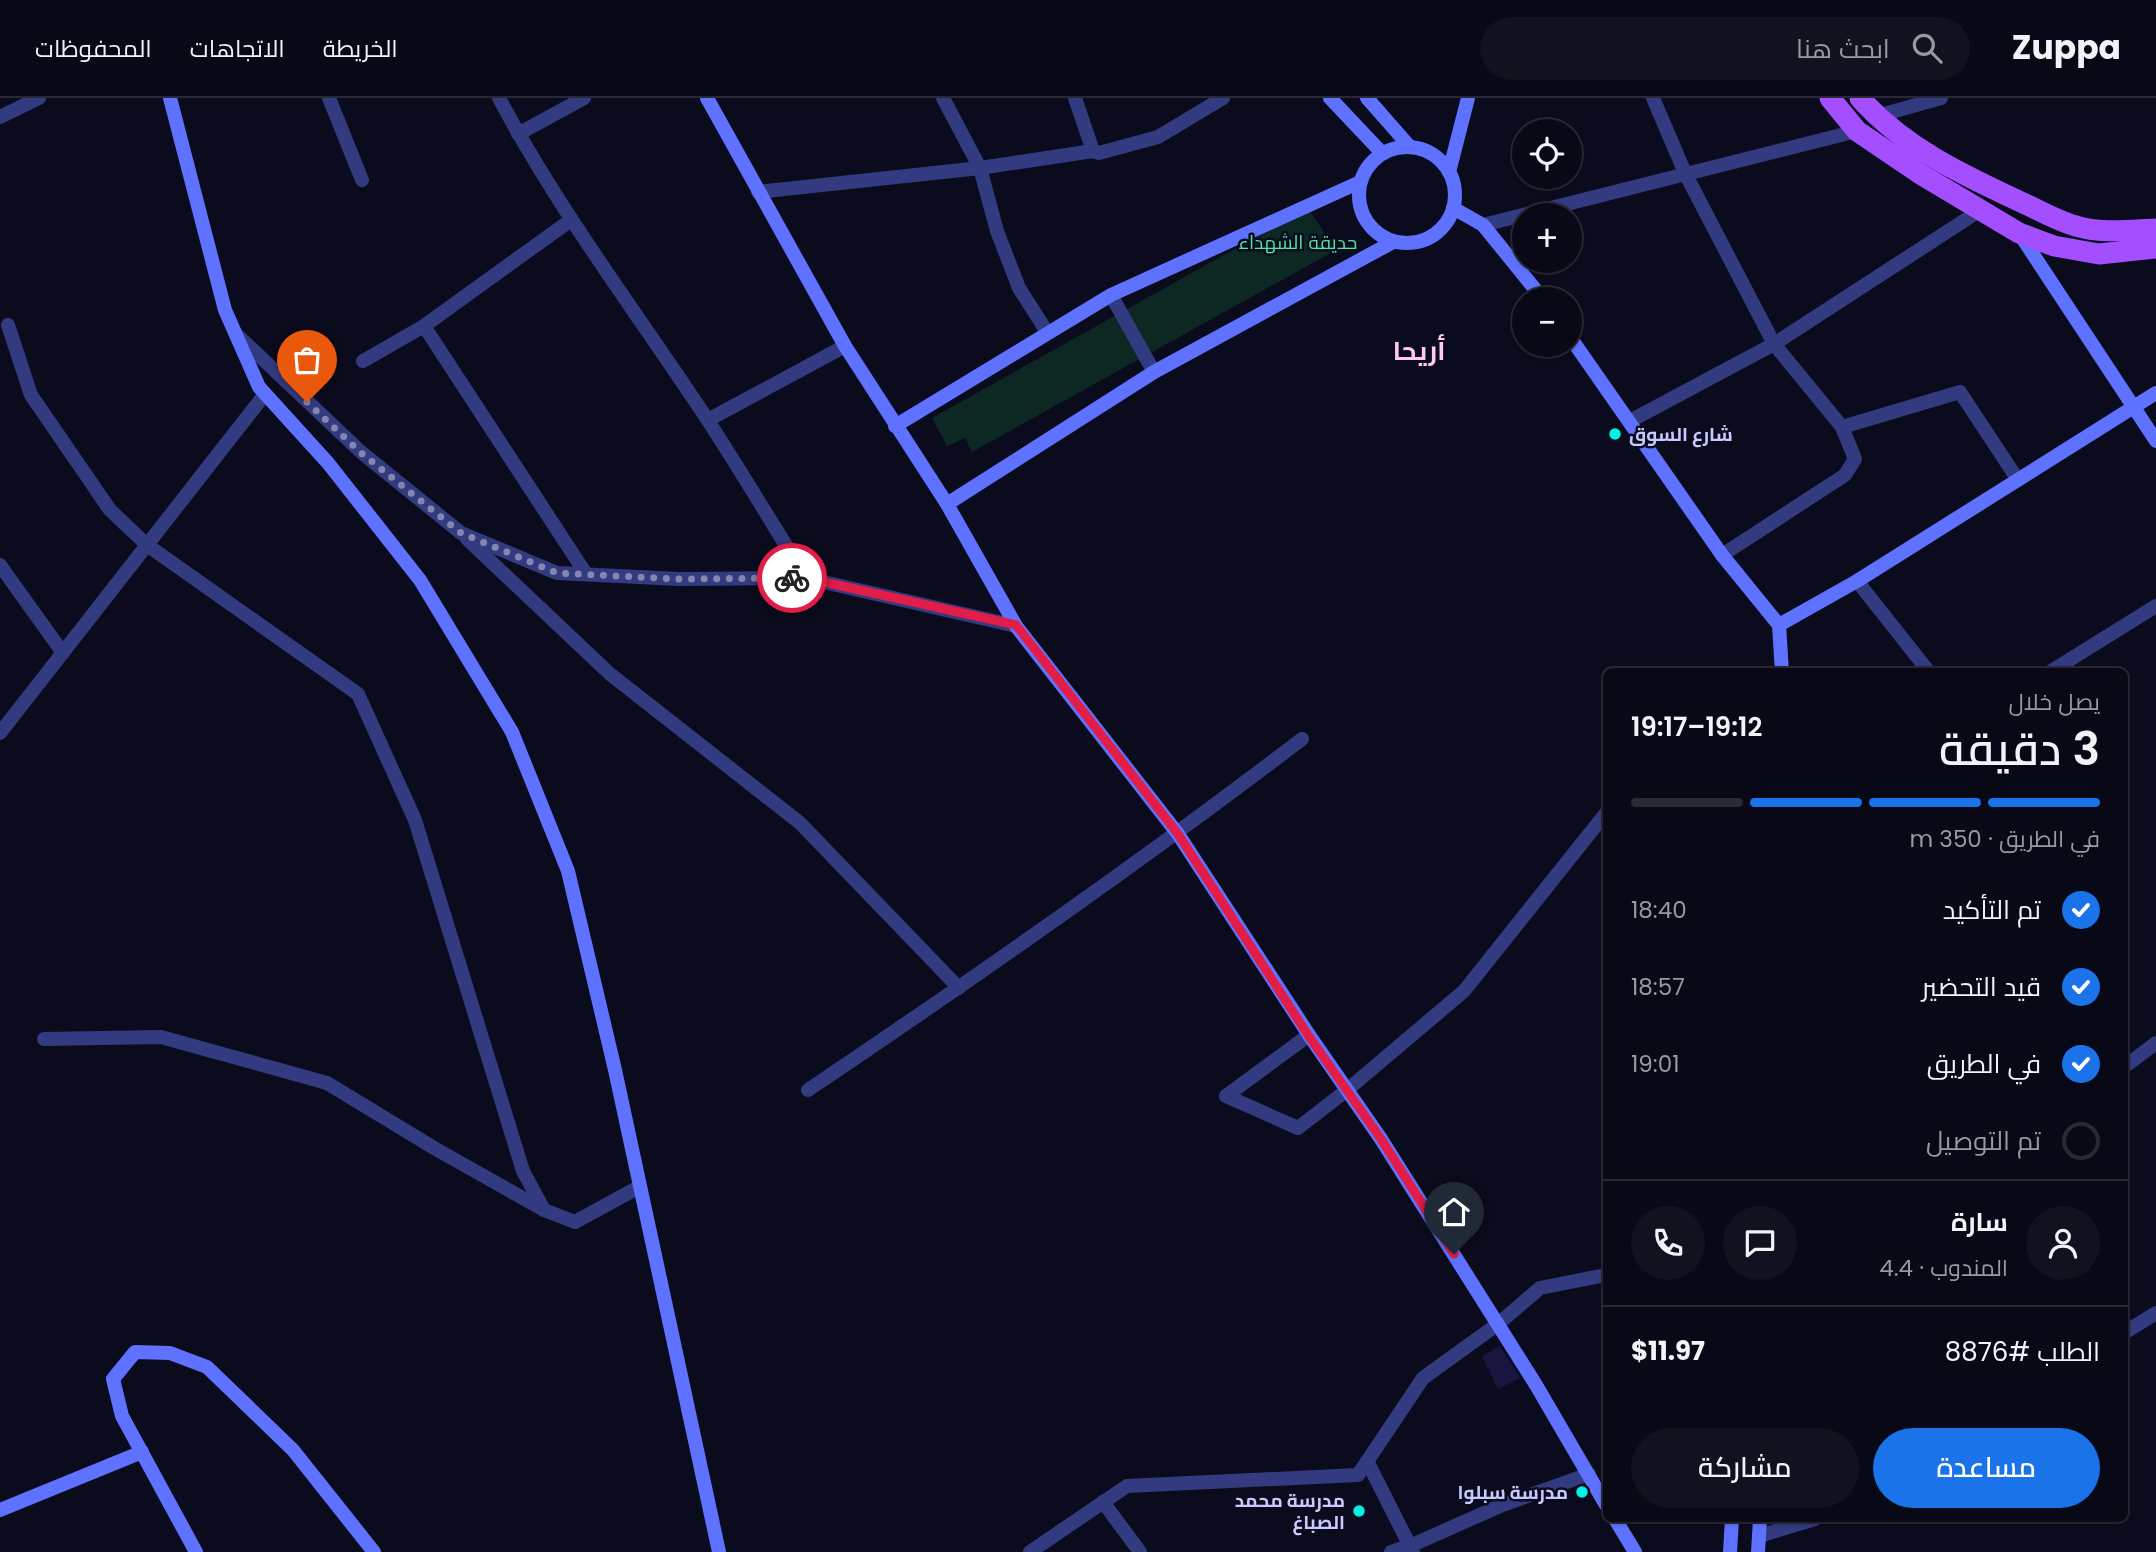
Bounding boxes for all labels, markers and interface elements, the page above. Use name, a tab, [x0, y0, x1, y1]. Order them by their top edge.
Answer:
search box	[1480, 17, 1970, 80]
text: Zuppa	[2012, 24, 2121, 71]
icon: search	[1908, 29, 1946, 67]
text: ابحث هنا	[1796, 31, 1890, 67]
text: المحفوظات	[35, 32, 152, 65]
text: الاتجاهات	[190, 32, 285, 65]
text: الخريطة	[323, 32, 398, 65]
map controls	[1512, 119, 1582, 357]
button: locate	[1512, 119, 1582, 189]
button: +	[1512, 203, 1582, 273]
park label: حديقة الشهداء	[1239, 229, 1357, 256]
button: −	[1512, 287, 1582, 357]
pin	[277, 330, 337, 402]
district label: أريحا	[1393, 333, 1445, 369]
icon: bag	[288, 341, 326, 379]
place label: شارع السوق	[1629, 421, 1733, 448]
marker: شارع السوق	[1607, 426, 1623, 442]
courier	[757, 543, 827, 613]
icon: bike	[773, 559, 811, 597]
text: يصل خلال	[2009, 686, 2100, 718]
text: 19:12–19:17	[1631, 709, 1762, 745]
text: 3 دقيقة	[1939, 717, 2100, 781]
text: في الطريق · 350 m	[1909, 823, 2100, 855]
icon: check	[2062, 891, 2100, 929]
text: تم التأكيد	[1943, 892, 2041, 928]
text: 18:40	[1631, 894, 1687, 926]
icon: check	[2062, 968, 2100, 1006]
text: قيد التحضير	[1922, 969, 2041, 1005]
text: 18:57	[1631, 971, 1685, 1003]
icon: check	[2062, 1045, 2100, 1083]
text: في الطريق	[1927, 1046, 2041, 1082]
text: 19:01	[1631, 1048, 1680, 1080]
text: تم التوصيل	[1926, 1123, 2041, 1159]
pin	[1424, 1182, 1484, 1254]
icon: home	[1435, 1193, 1473, 1231]
text: سارة	[1951, 1204, 2008, 1240]
button: phone	[1631, 1206, 1705, 1280]
button: chat	[1723, 1206, 1797, 1280]
button: person	[2026, 1206, 2100, 1280]
text: المندوب · 4.4	[1879, 1252, 2008, 1284]
text: $11.97	[1631, 1333, 1705, 1369]
text: الطلب #8876	[1945, 1334, 2100, 1370]
button: مشاركة	[1631, 1428, 1859, 1508]
button: مساعدة	[1873, 1428, 2100, 1508]
place label: مدرسة سبلوا	[1458, 1479, 1568, 1506]
marker: مدرسة سبلوا	[1574, 1484, 1590, 1500]
place label: مدرسة محمد الصباغ	[1235, 1487, 1345, 1536]
marker: مدرسة محمد الصباغ	[1351, 1503, 1367, 1519]

